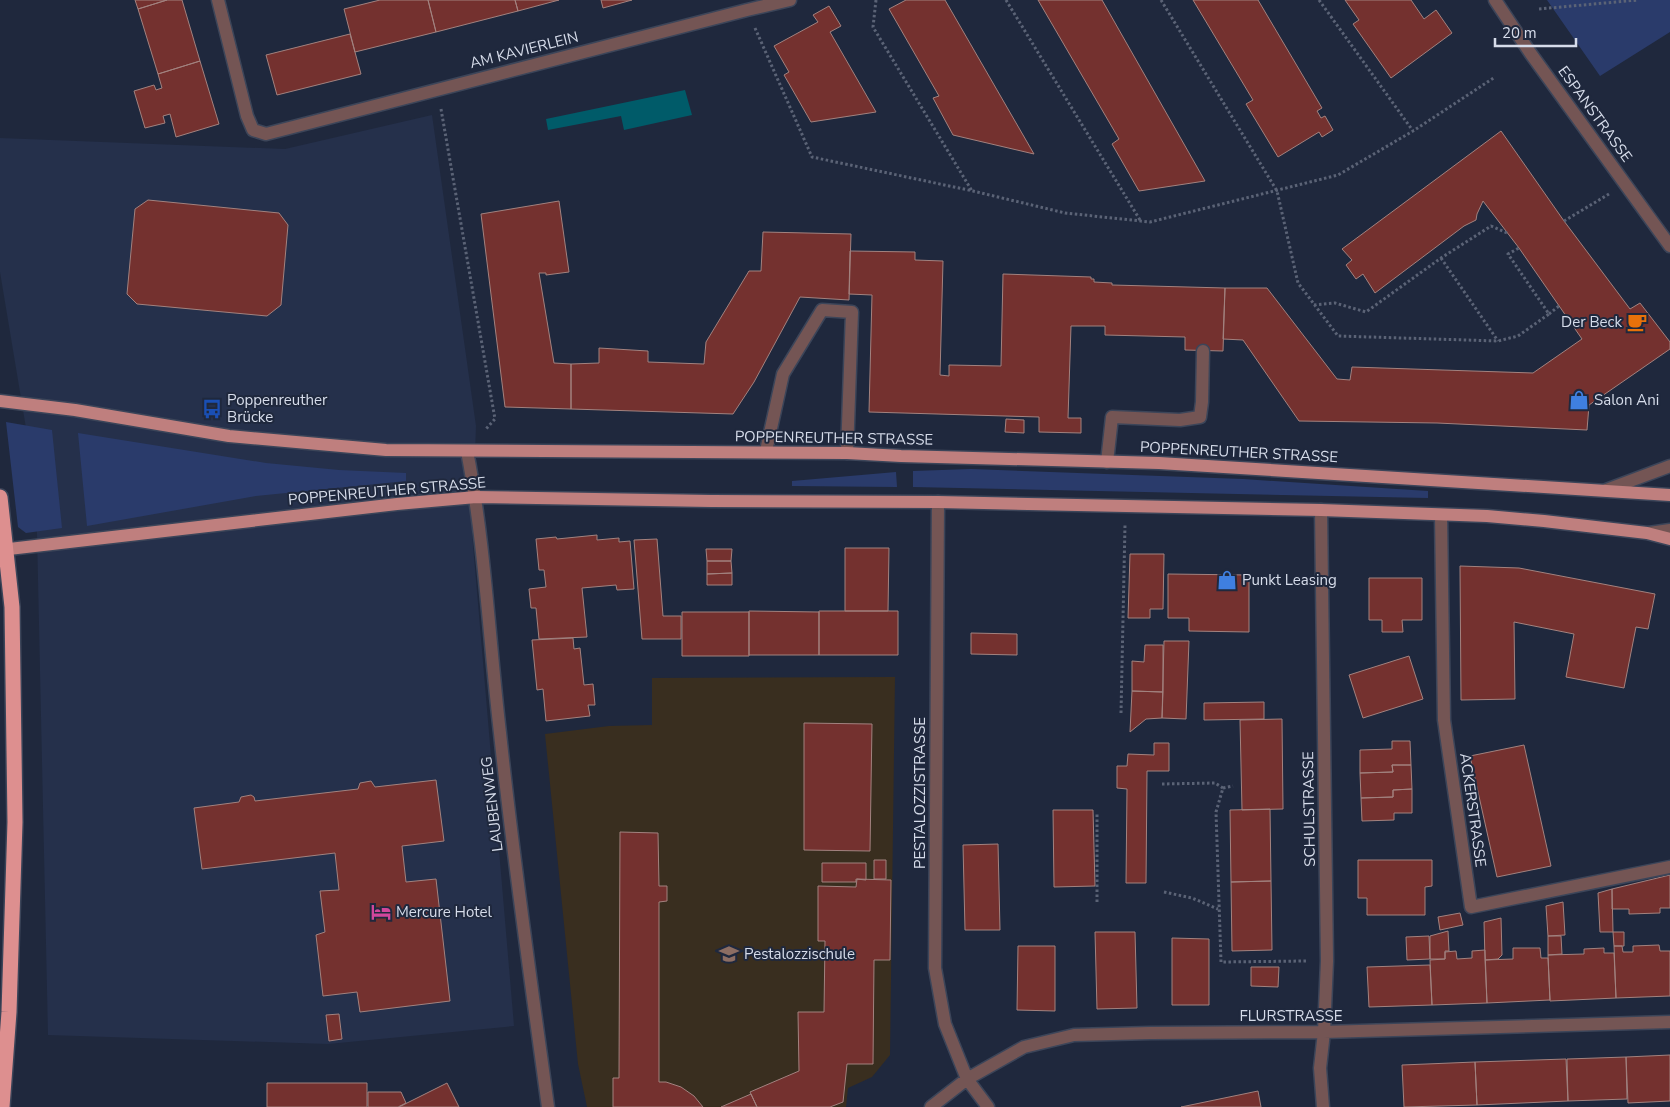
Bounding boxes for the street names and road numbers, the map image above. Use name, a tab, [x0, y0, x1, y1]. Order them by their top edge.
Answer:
street label: AM KAVIERLEIN	[467, 27, 581, 73]
street label: ESPANSTRASSE	[1553, 62, 1637, 166]
street label: POPPENREUTHER STRASSE	[735, 426, 933, 450]
street label: POPPENREUTHER STRASSE	[1139, 437, 1339, 467]
street label: POPPENREUTHER STRASSE	[287, 472, 487, 510]
street label: PESTALOZZISTRASSE	[910, 717, 930, 869]
street label: SCHULSTRASSE	[1298, 751, 1320, 867]
street label: ACKERSTRASSE	[1455, 752, 1491, 868]
street label: LAUBENWEG	[476, 755, 508, 853]
street label: FLURSTRASSE	[1240, 1006, 1342, 1026]

